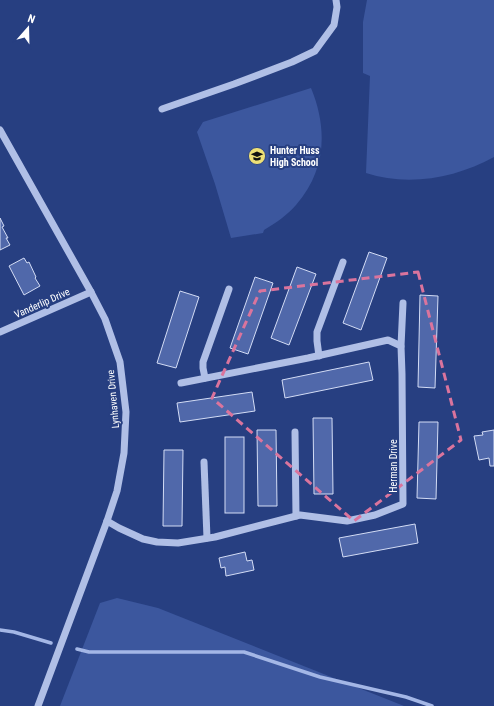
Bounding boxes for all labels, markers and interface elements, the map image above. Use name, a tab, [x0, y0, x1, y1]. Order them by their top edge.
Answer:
north arrow	[8, 8, 48, 48]
text: N	[26, 12, 37, 26]
place label: Hunter Huss High School	[270, 145, 320, 168]
school or university icon: Hunter Huss High School	[247, 146, 267, 166]
street label: Vanderlip Drive	[13, 286, 72, 320]
street label: Lynhaven Drive	[105, 369, 121, 429]
street label: Herman Drive	[388, 439, 399, 493]

